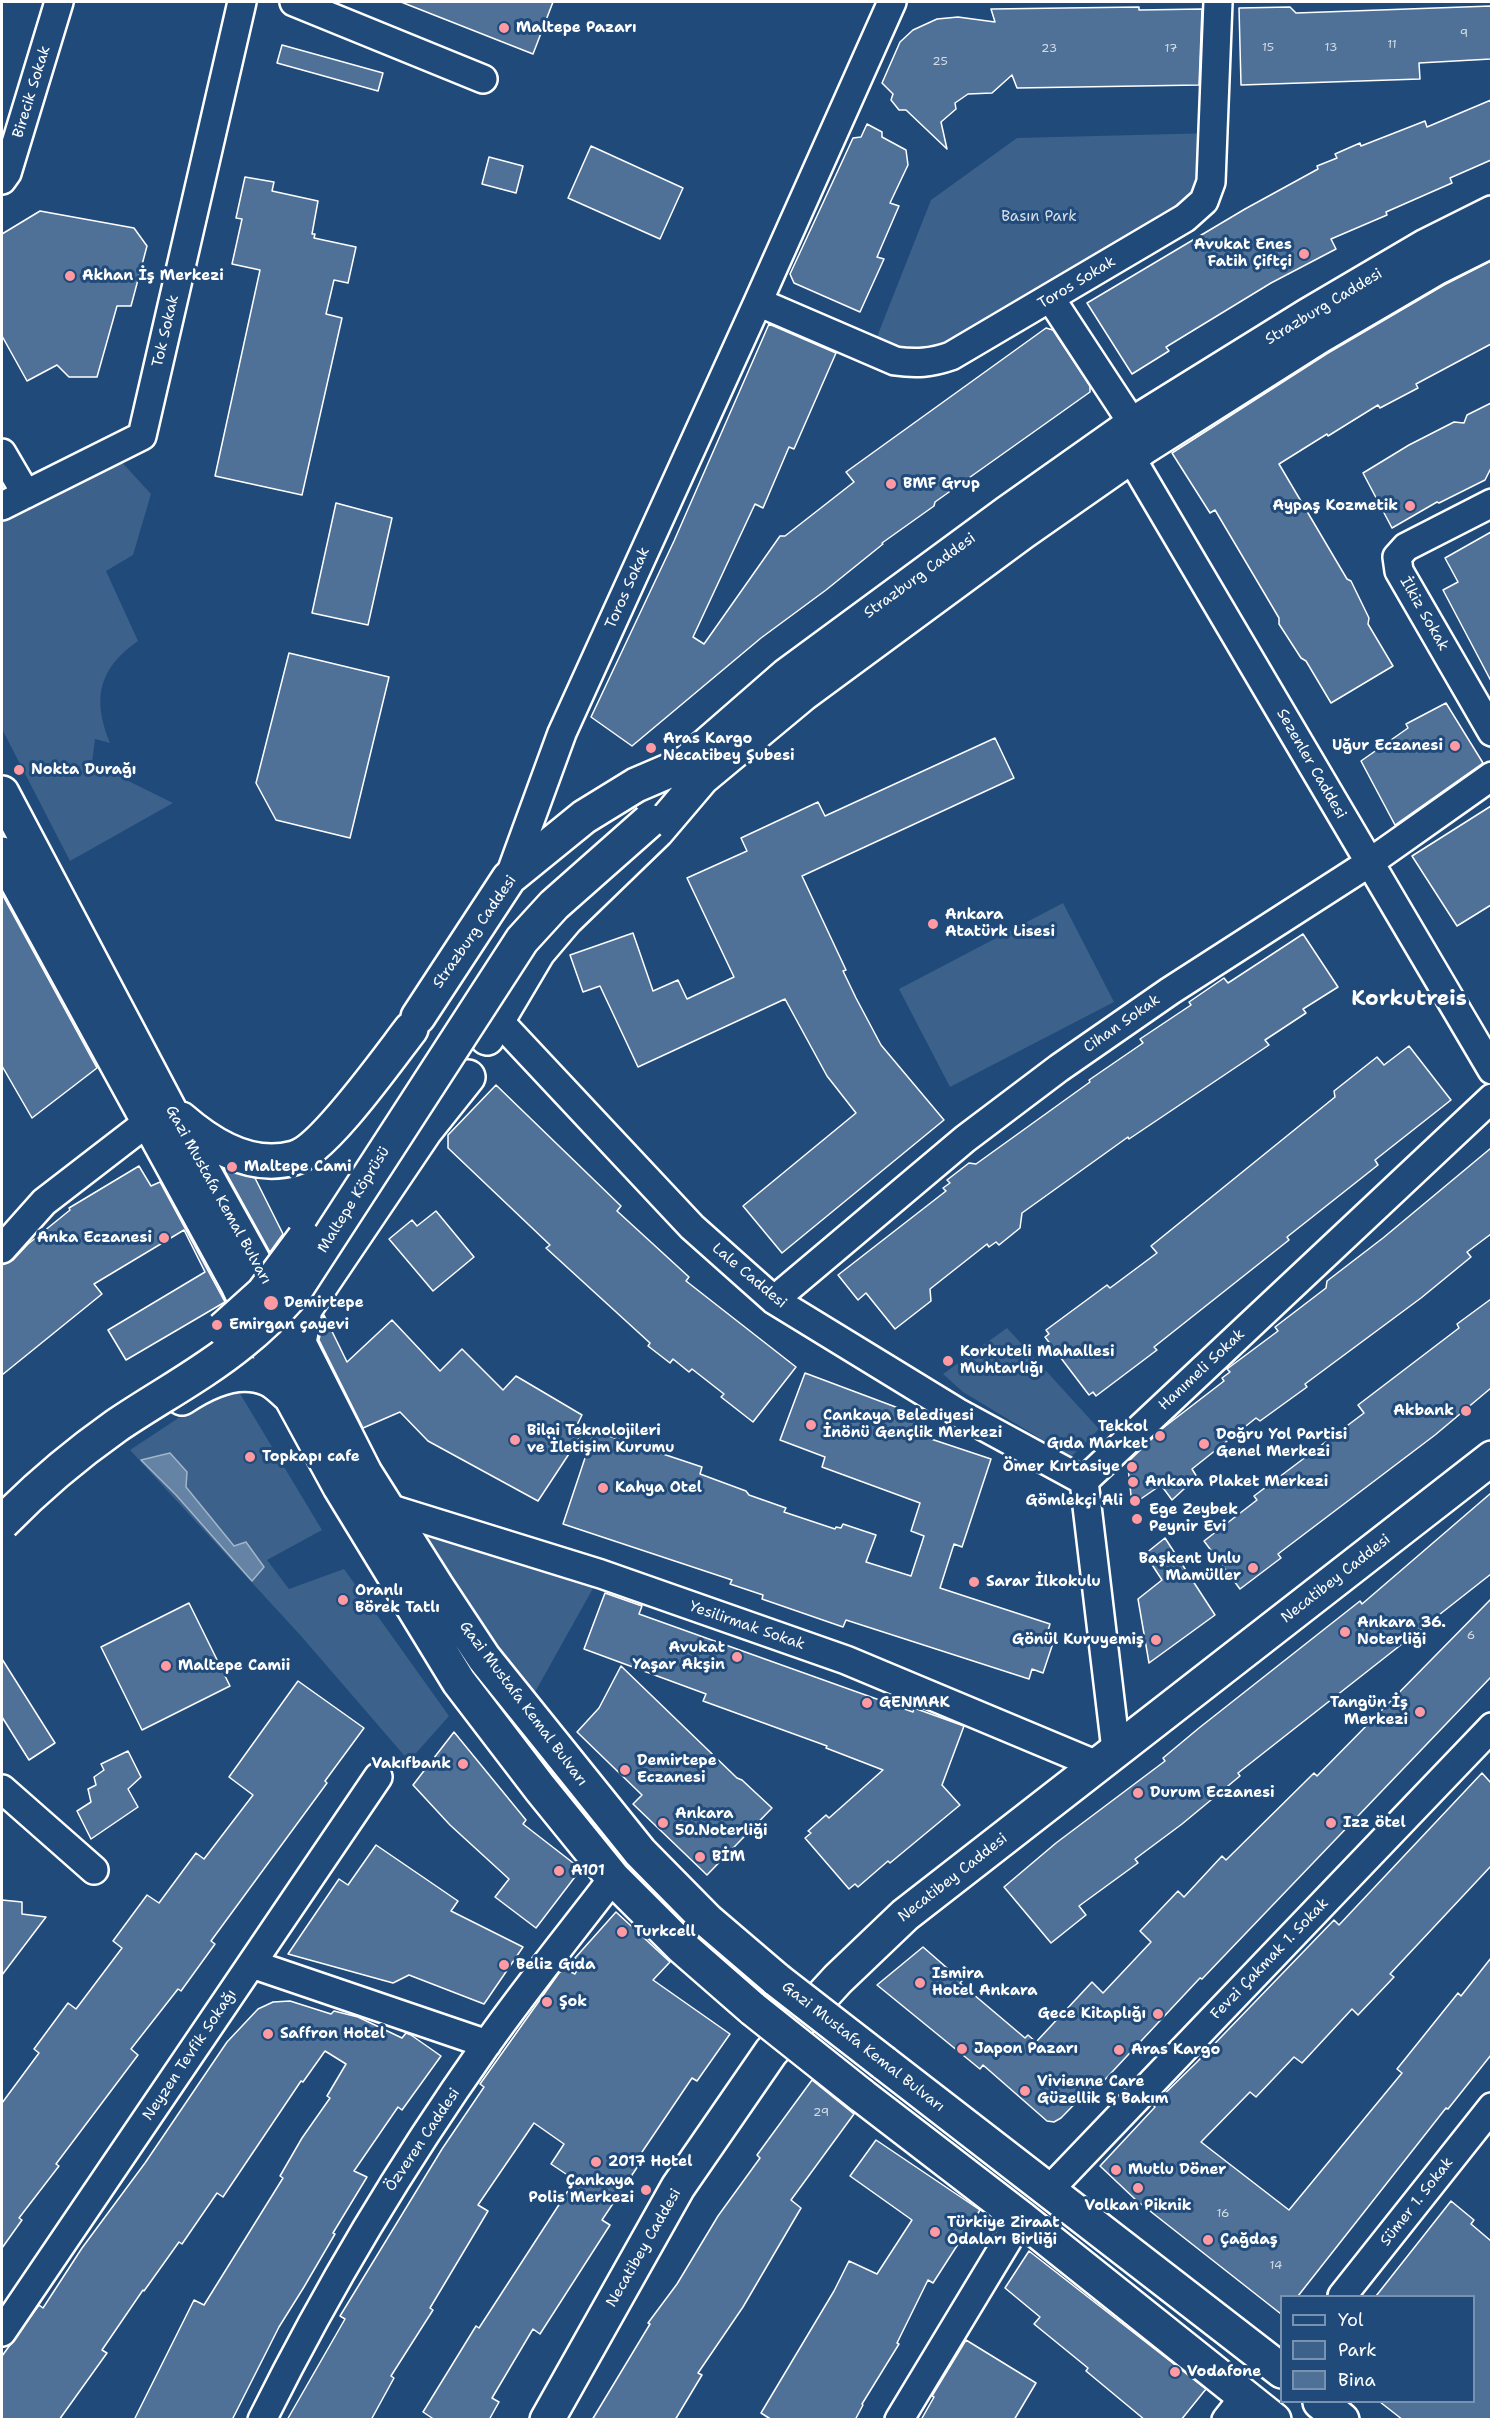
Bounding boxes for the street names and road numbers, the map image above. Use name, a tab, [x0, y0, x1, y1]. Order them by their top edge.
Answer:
street label: Birecik Sokak	[9, 44, 55, 140]
street label: Toros Sokak	[1035, 253, 1119, 313]
street label: Strazburg Caddesi	[1262, 265, 1386, 349]
street label: Tok Sokak	[149, 293, 183, 369]
street label: Strazburg Caddesi	[861, 529, 979, 623]
street label: Toros Sokak	[602, 544, 654, 632]
street label: İlkiz Sokak	[1396, 574, 1452, 654]
street label: Sezenler Caddesi	[1272, 706, 1350, 822]
street label: Strazburg Caddesi	[429, 872, 521, 992]
street label: Cihan Sokak	[1080, 991, 1164, 1057]
street label: Gazi Mustafa Kemal Bulvarı	[161, 1102, 275, 1288]
street label: Maltepe Köprüsü	[314, 1143, 394, 1257]
street label: Lale Caddesi	[708, 1240, 790, 1312]
street label: Hanımeli Sokak	[1155, 1325, 1249, 1415]
street label: Necatibey Caddesi	[1278, 1531, 1394, 1627]
street label: Yesilirmak Sokak	[687, 1598, 807, 1654]
street label: Gazi Mustafa Kemal Bulvarı	[455, 1618, 591, 1790]
street label: Necatibey Caddesi	[895, 1830, 1011, 1926]
street label: Fevzi Çakmak 1. Sokak	[1207, 1895, 1333, 2023]
street label: Gazi Mustafa Kemal Bulvarı	[778, 1978, 948, 2116]
street label: Neyzen Tevfik Sokağı	[139, 1986, 241, 2124]
street label: Özveren Caddesi	[382, 2085, 464, 2195]
street label: Sümer 1. Sokak	[1377, 2154, 1457, 2250]
street label: Necatibey Caddesi	[603, 2186, 685, 2310]

